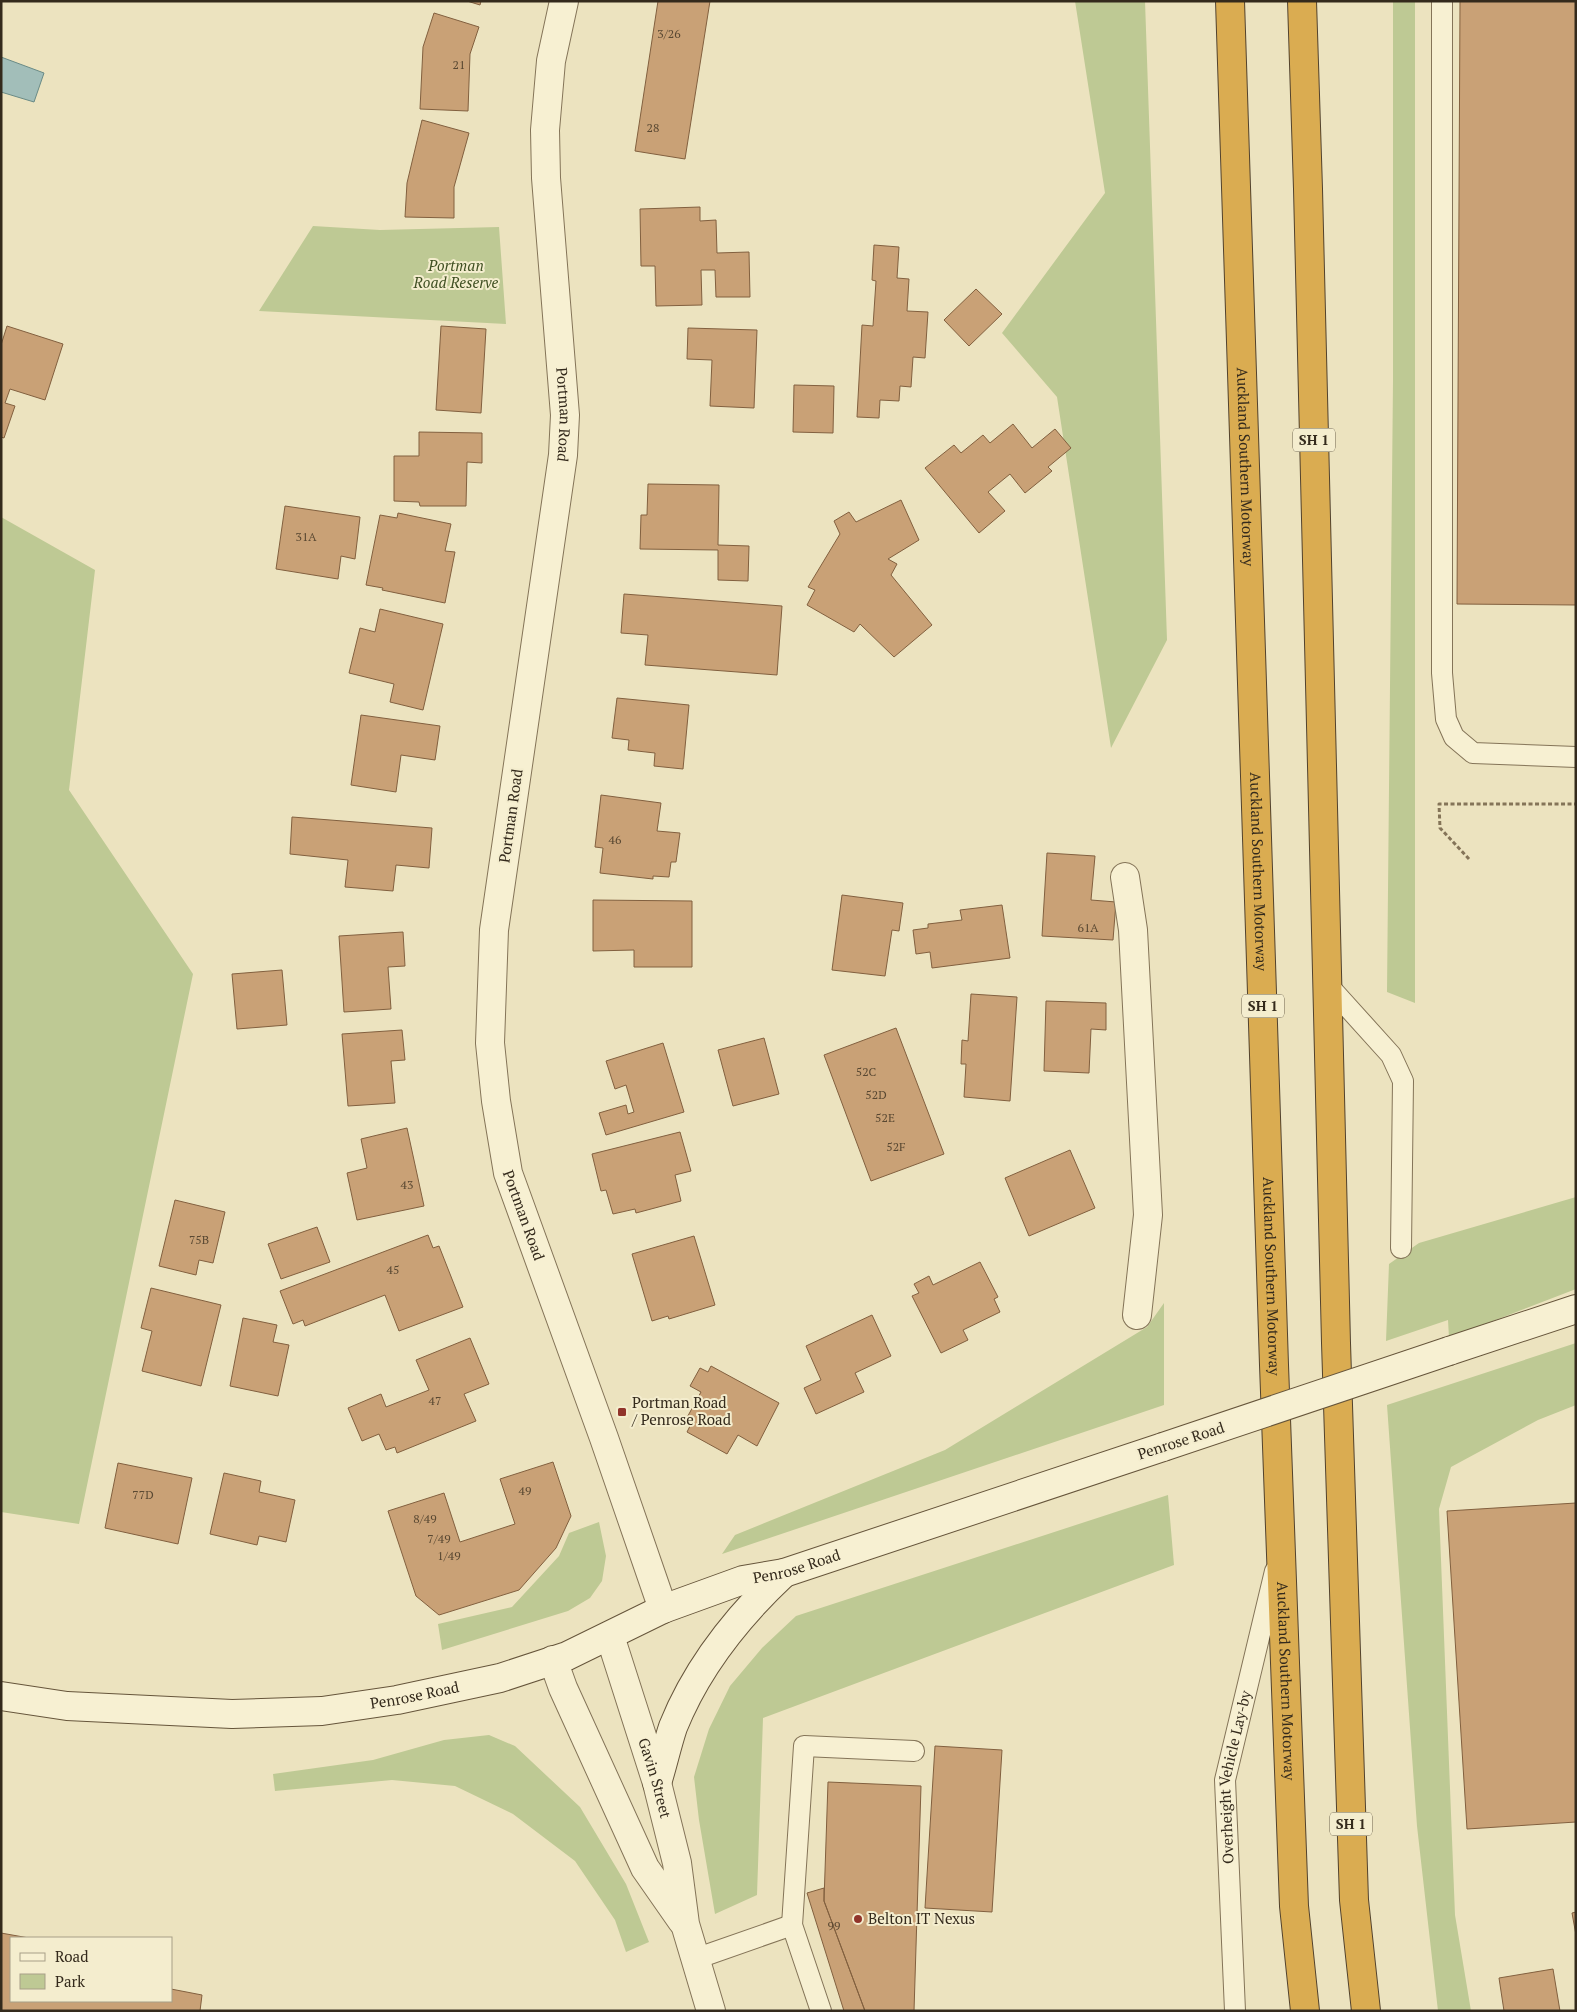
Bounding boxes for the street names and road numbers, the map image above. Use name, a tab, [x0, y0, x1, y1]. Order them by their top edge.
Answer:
street label: Portman Road	[552, 366, 576, 463]
street label: Auckland Southern Motorway	[1233, 367, 1259, 567]
road number: SH 1	[1293, 428, 1335, 452]
street label: Portman Road	[494, 768, 526, 864]
street label: Auckland Southern Motorway	[1246, 772, 1272, 972]
road number: SH 1	[1242, 994, 1284, 1018]
street label: Portman Road	[499, 1167, 550, 1263]
street label: Auckland Southern Motorway	[1259, 1177, 1285, 1376]
street label: Penrose Road	[1135, 1417, 1227, 1463]
street label: Penrose Road	[751, 1544, 843, 1587]
street label: Auckland Southern Motorway	[1273, 1581, 1300, 1781]
street label: Penrose Road	[369, 1676, 461, 1713]
street label: Overheight Vehicle Lay-by	[1214, 1688, 1255, 1864]
street label: Gavin Street	[634, 1735, 677, 1821]
road number: SH 1	[1330, 1812, 1372, 1836]

